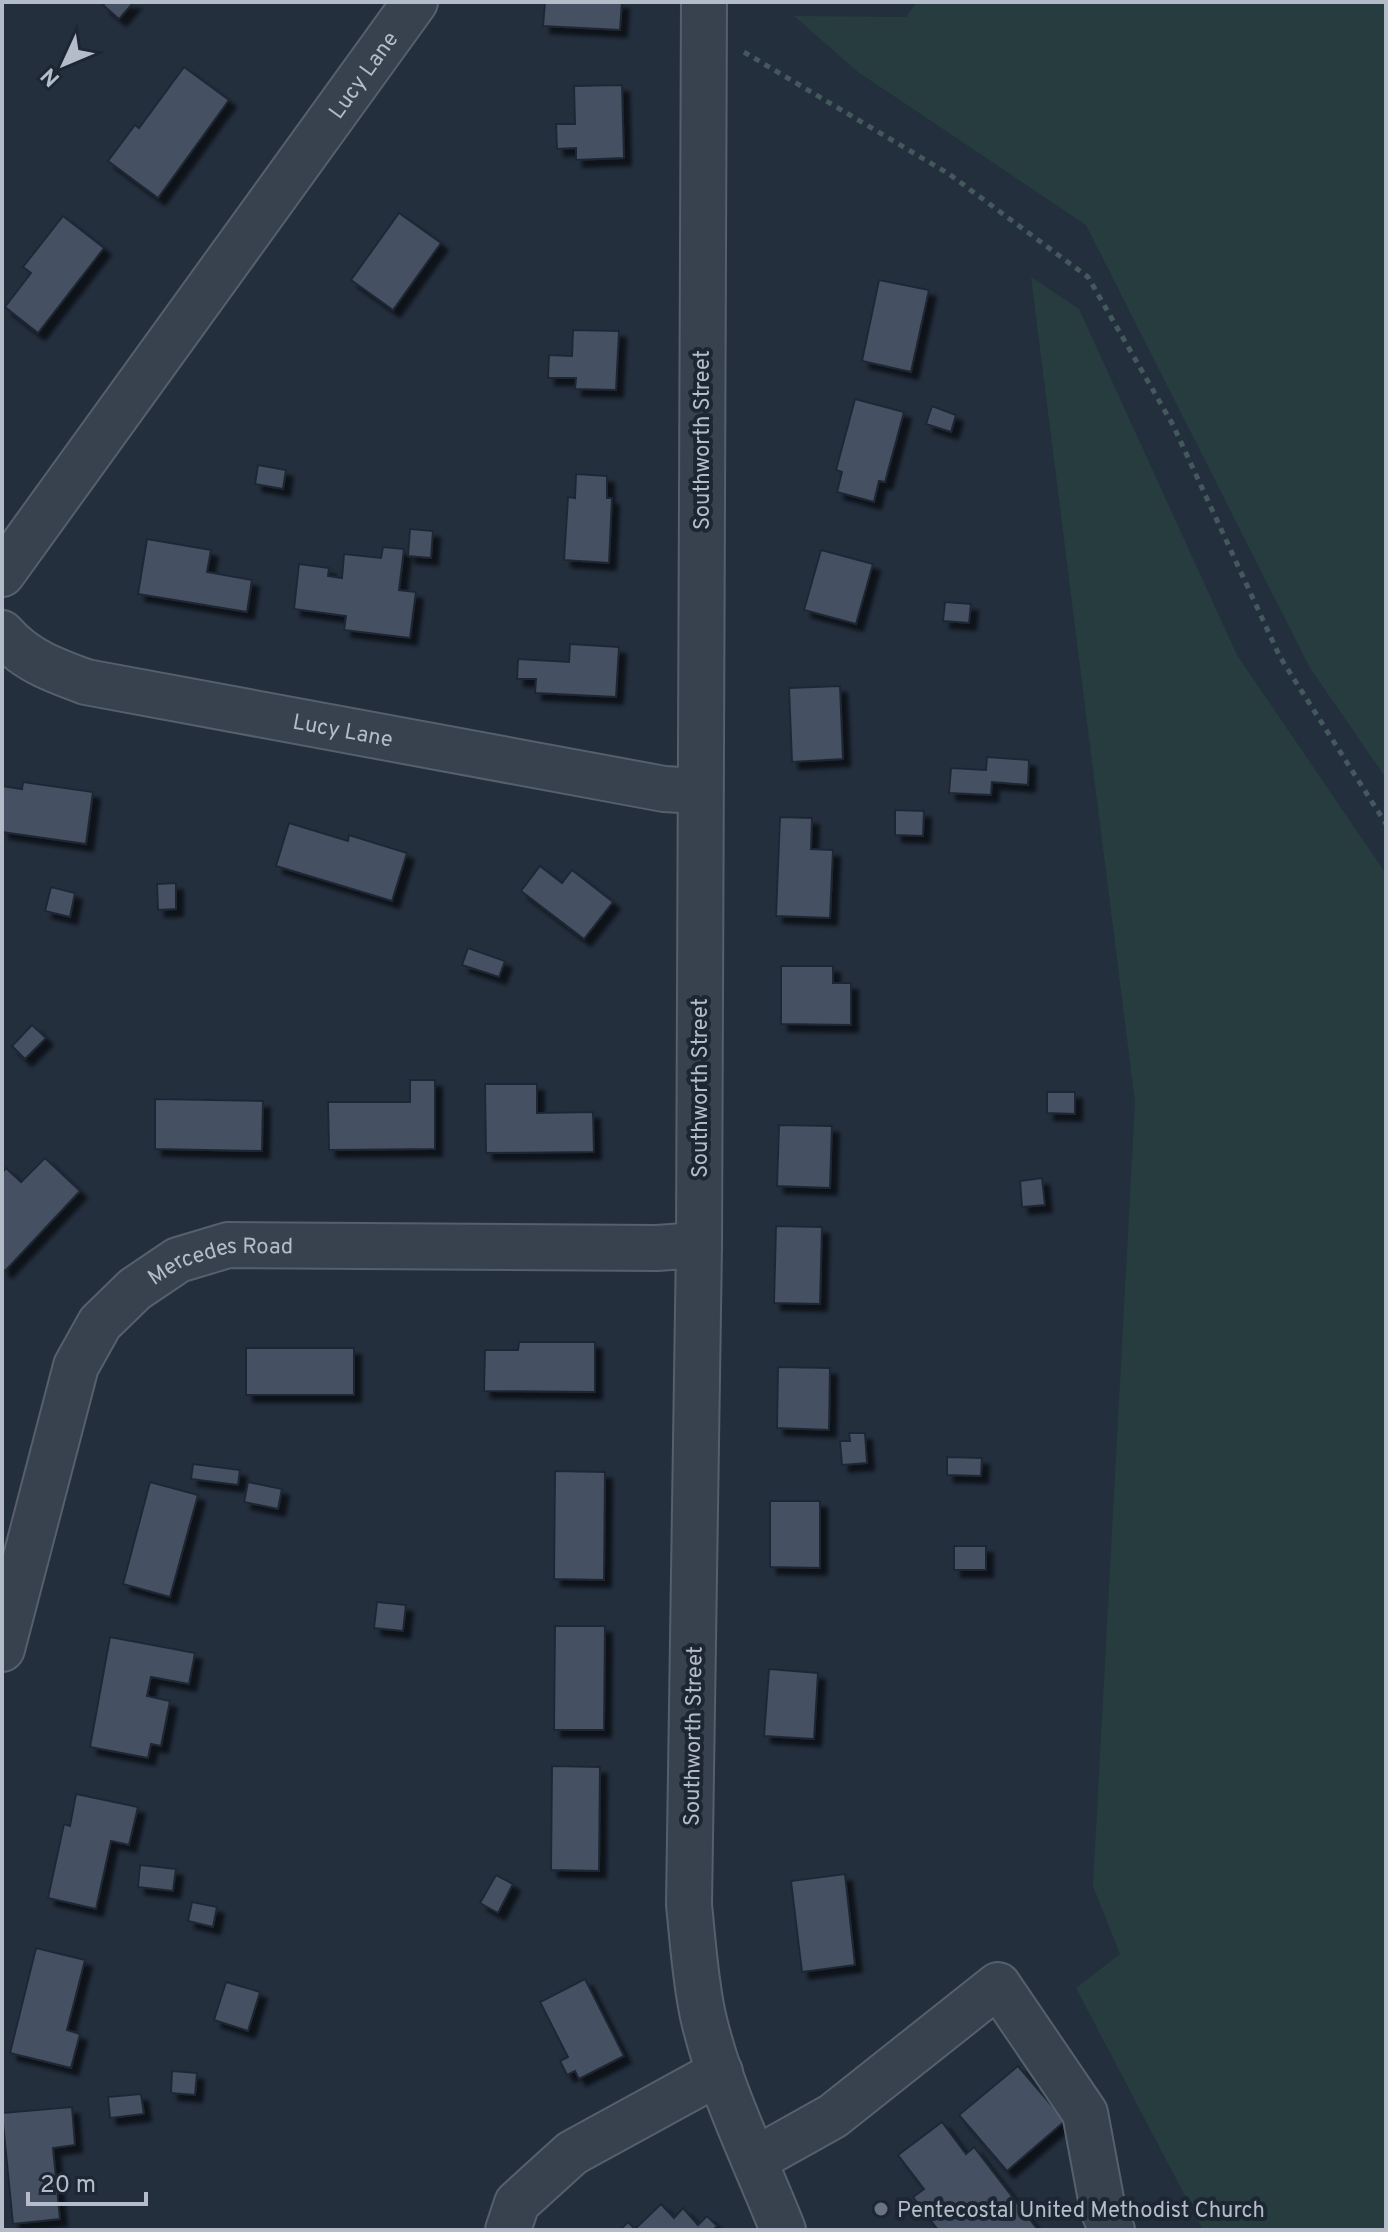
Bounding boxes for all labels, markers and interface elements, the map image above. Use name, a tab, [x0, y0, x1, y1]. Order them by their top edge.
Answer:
north arrow	[24, 24, 104, 104]
street label: Lucy Lane	[324, 27, 405, 125]
text: N	[36, 61, 67, 91]
street label: Southworth Street	[690, 350, 717, 530]
street label: Lucy Lane	[290, 710, 395, 755]
street label: Southworth Street	[688, 998, 715, 1178]
street label: Mercedes Road	[143, 1234, 293, 1292]
street label: Southworth Street	[679, 1646, 710, 1826]
scale bar	[28, 2156, 146, 2206]
text: 20 m	[40, 2171, 96, 2201]
place label: Pentecostal United Methodist Church	[897, 2198, 1265, 2225]
marker: Pentecostal United Methodist Church	[872, 2200, 890, 2218]

